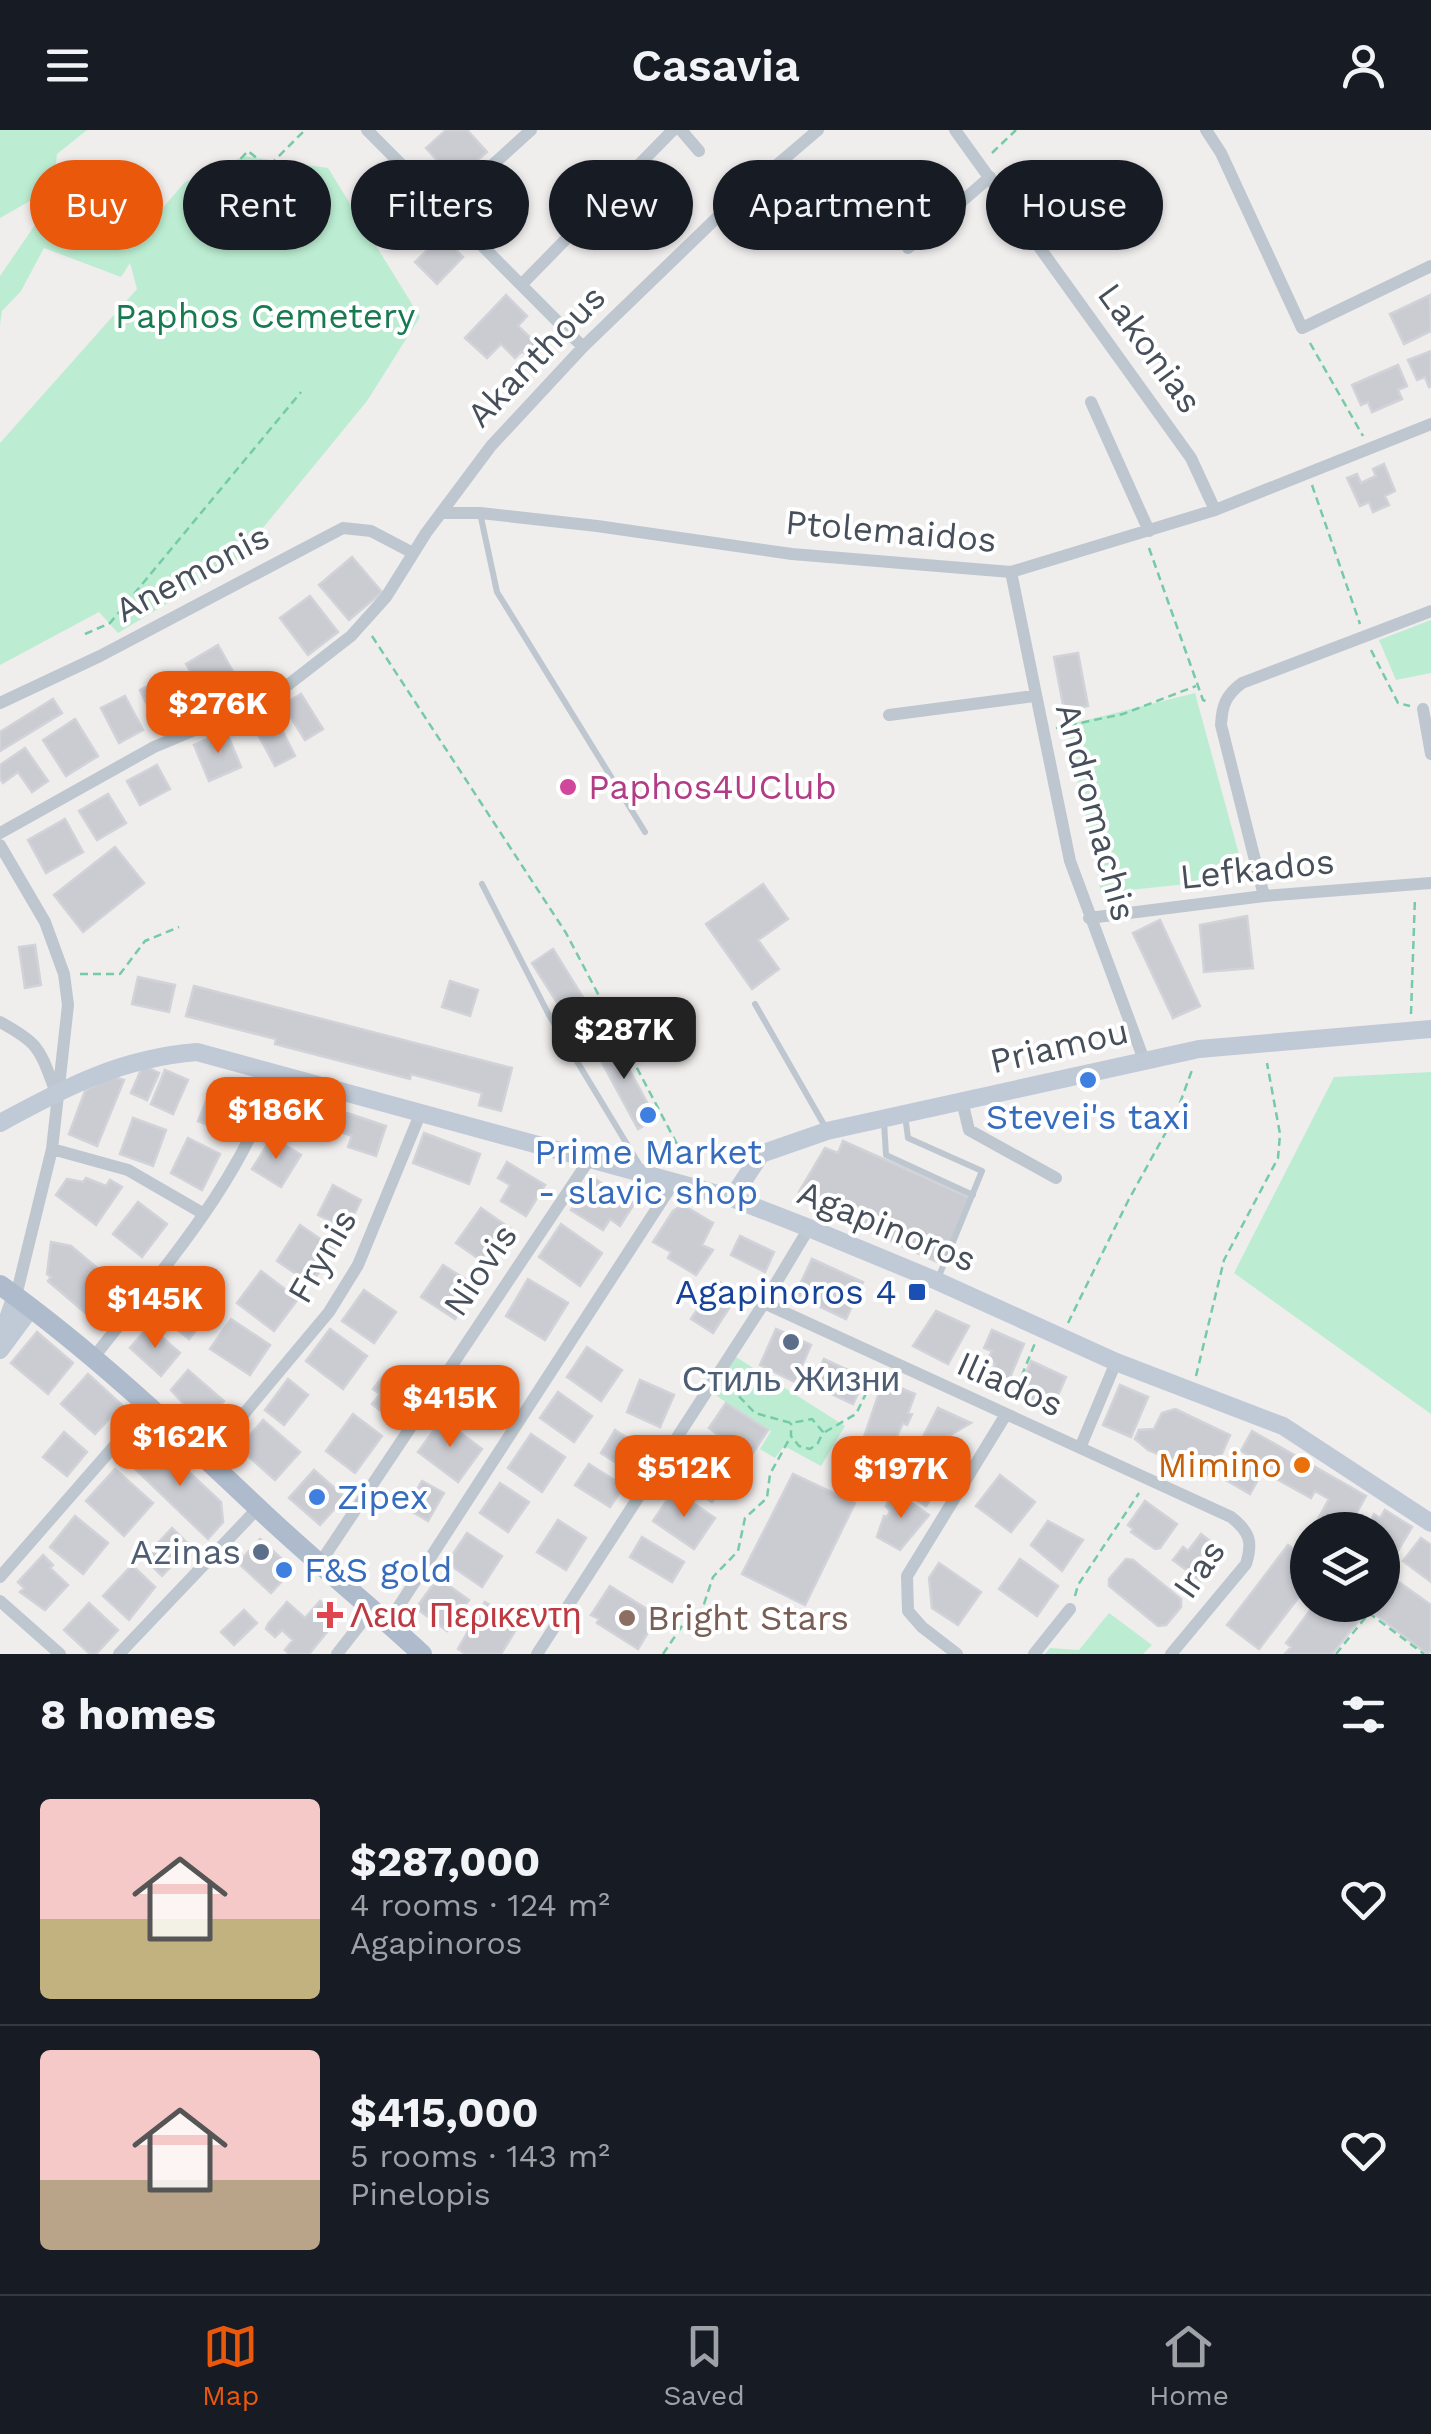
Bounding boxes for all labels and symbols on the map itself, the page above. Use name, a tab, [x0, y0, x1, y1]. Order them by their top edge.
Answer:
street label: Lakonias	[1089, 275, 1211, 421]
street label: Akanthous	[458, 276, 614, 436]
park label: Paphos Cemetery	[115, 295, 415, 337]
street label: Ptolemaidos	[784, 501, 998, 561]
street label: Anemonis	[108, 515, 276, 631]
pin: $276K	[148, 671, 288, 756]
street label: Andromachis	[1047, 699, 1145, 925]
place label: Paphos4UClub	[588, 766, 837, 808]
marker: Paphos4UClub	[557, 776, 579, 798]
street label: Lefkados	[1178, 840, 1336, 898]
pin: $287K	[554, 997, 694, 1082]
street label: Priamou	[986, 1010, 1132, 1082]
marker: Stevei's taxi	[1077, 1069, 1099, 1091]
pin: $186K	[206, 1077, 346, 1162]
place label: Stevei's taxi	[986, 1096, 1190, 1138]
marker: Prime Market - slavic shop	[637, 1104, 659, 1126]
place label: Prime Market - slavic shop	[534, 1131, 762, 1213]
street label: Agapinoros	[792, 1171, 982, 1281]
street label: Frynis	[278, 1201, 366, 1311]
street label: Niovis	[434, 1216, 526, 1324]
pin: $145K	[85, 1266, 225, 1351]
place label: Agapinoros 4	[675, 1271, 897, 1313]
marker: Agapinoros 4	[906, 1281, 928, 1303]
marker: Стиль Жизни	[780, 1331, 802, 1353]
street label: Iliados	[951, 1342, 1069, 1426]
place label: Стиль Жизни	[682, 1358, 900, 1400]
pin: $415K	[380, 1365, 520, 1450]
pin: $162K	[110, 1404, 250, 1489]
pin: $512K	[614, 1435, 754, 1520]
pin: $197K	[831, 1436, 971, 1521]
place label: Mimino	[1157, 1444, 1282, 1486]
marker: Mimino	[1291, 1454, 1313, 1476]
place label: Zipex	[337, 1476, 429, 1518]
marker: Zipex	[306, 1486, 328, 1508]
place label: Azinas	[130, 1531, 241, 1573]
street label: Iras	[1164, 1531, 1234, 1607]
marker: Azinas	[250, 1541, 272, 1563]
place label: F&S gold	[304, 1549, 452, 1591]
marker: F&S gold	[273, 1559, 295, 1581]
place label: Λεια Περικεντη	[350, 1594, 581, 1636]
place label: Bright Stars	[647, 1597, 849, 1639]
marker: Λεια Περικεντη	[319, 1604, 341, 1626]
marker: Bright Stars	[616, 1607, 638, 1629]

